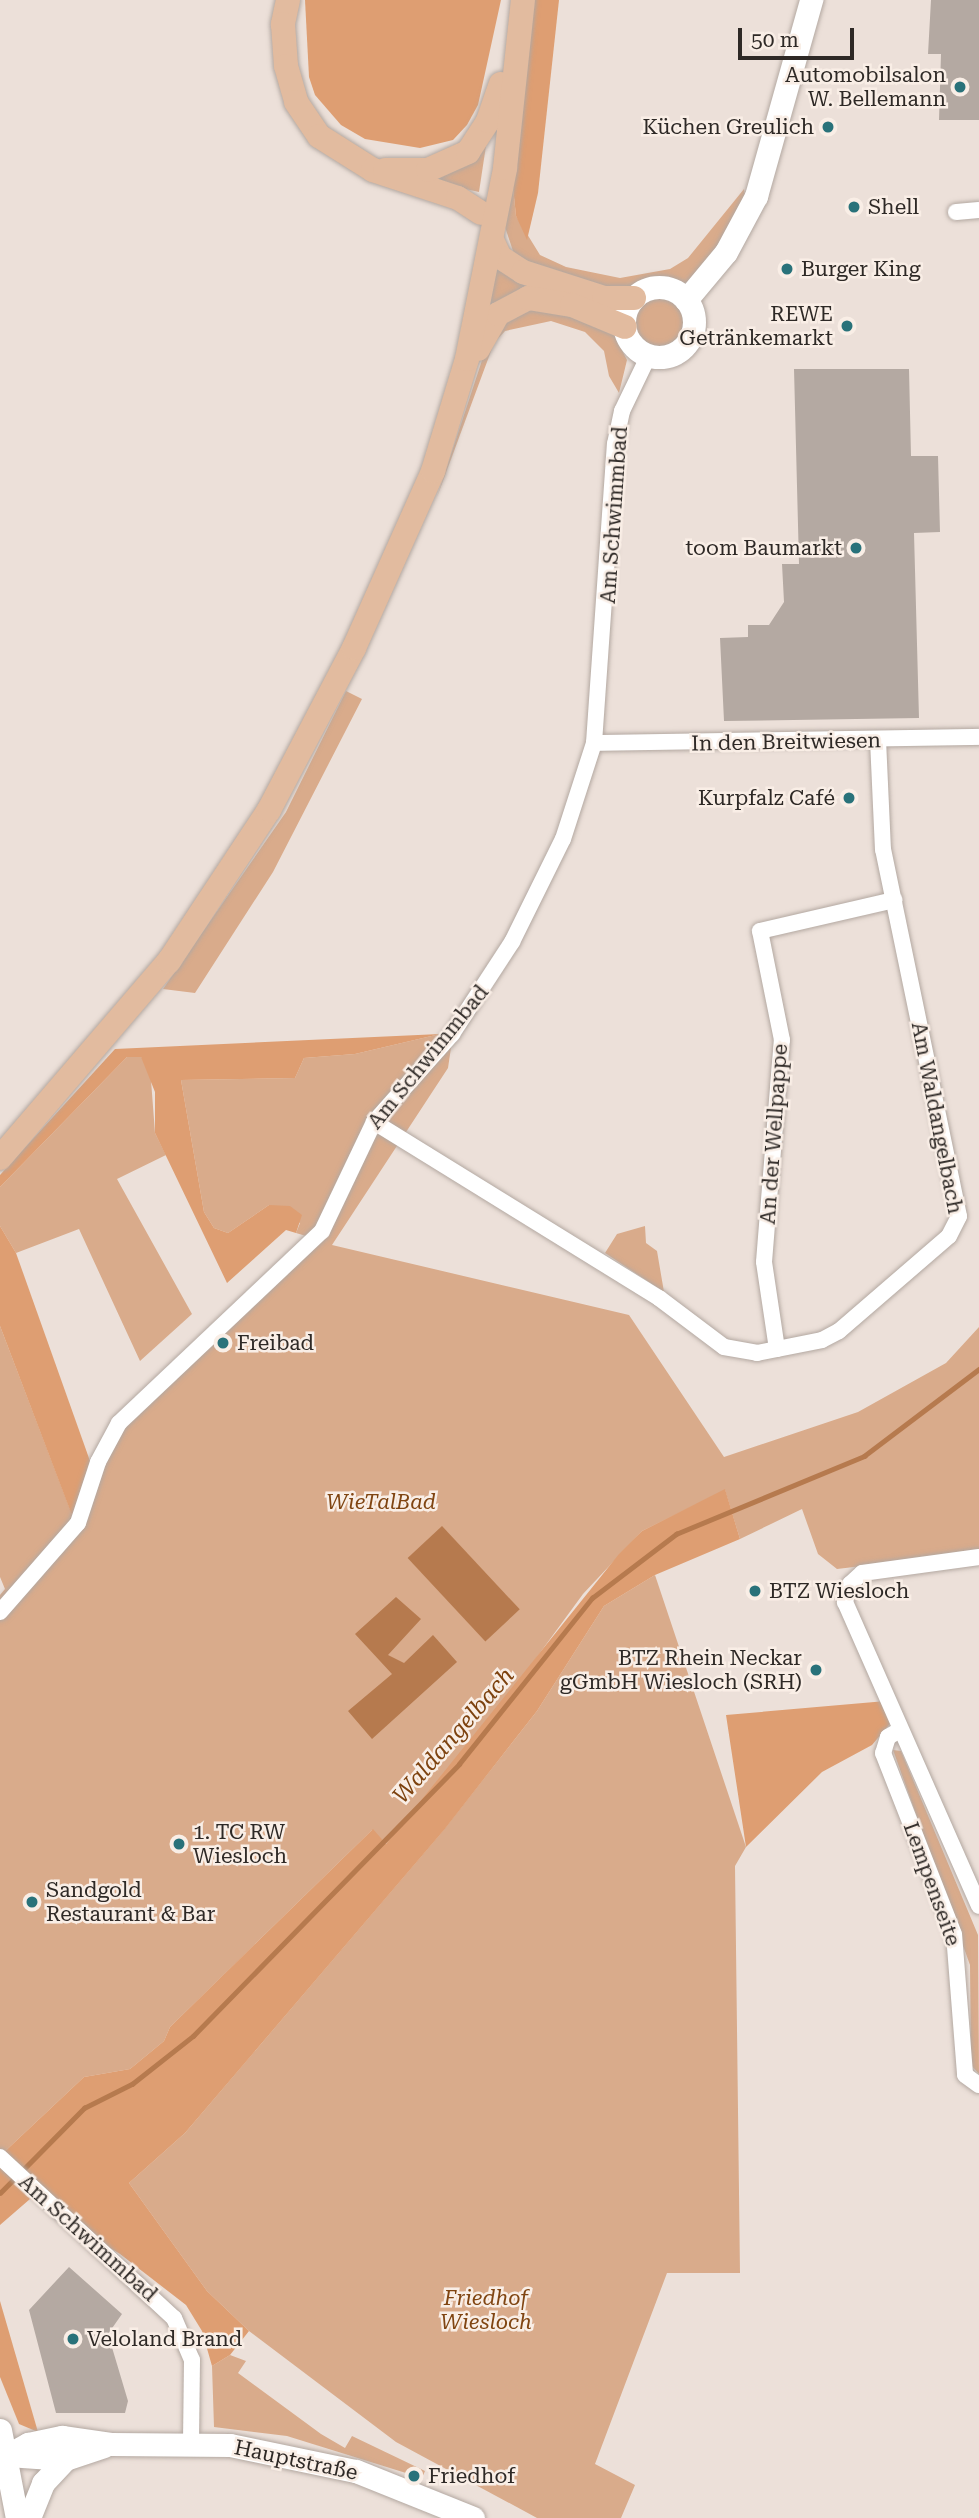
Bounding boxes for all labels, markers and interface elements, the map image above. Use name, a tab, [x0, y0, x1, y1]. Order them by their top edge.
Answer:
scale bar	[741, 14, 856, 58]
text: 50 m	[751, 28, 799, 52]
place label: Automobilsalon W. Bellemann	[785, 62, 946, 112]
marker: Automobilsalon W. Bellemann	[952, 79, 968, 95]
place label: Küchen Greulich	[643, 114, 814, 140]
marker: Küchen Greulich	[820, 119, 836, 135]
place label: Shell	[868, 194, 919, 220]
marker: Shell	[846, 199, 862, 215]
place label: Burger King	[801, 256, 921, 282]
marker: Burger King	[779, 261, 795, 277]
place label: REWE Getränkemarkt	[679, 301, 833, 351]
marker: REWE Getränkemarkt	[839, 318, 855, 334]
street label: Am Schwimmbad	[595, 426, 633, 604]
place label: toom Baumarkt	[685, 535, 842, 561]
marker: toom Baumarkt	[848, 540, 864, 556]
street label: In den Breitwiesen	[691, 728, 881, 756]
place label: Kurpfalz Café	[698, 785, 835, 811]
marker: Kurpfalz Café	[841, 790, 857, 806]
street label: Am Schwimmbad	[362, 980, 494, 1134]
street label: Am Waldangelbach	[906, 1020, 968, 1216]
street label: An der Wellpappe	[755, 1043, 793, 1225]
place label: Freibad	[237, 1330, 314, 1356]
marker: Freibad	[215, 1335, 231, 1351]
park label: WieTalBad	[326, 1489, 436, 1515]
place label: BTZ Wiesloch	[769, 1578, 909, 1604]
marker: BTZ Wiesloch	[747, 1583, 763, 1599]
place label: BTZ Rhein Neckar gGmbH Wiesloch (SRH)	[560, 1645, 802, 1695]
water label: Waldangelbach	[387, 1662, 521, 1810]
marker: BTZ Rhein Neckar gGmbH Wiesloch (SRH)	[808, 1662, 824, 1678]
place label: 1. TC RW Wiesloch	[193, 1819, 287, 1869]
street label: Lempenseite	[898, 1819, 966, 1949]
marker: 1. TC RW Wiesloch	[171, 1836, 187, 1852]
place label: Sandgold Restaurant & Bar	[46, 1877, 215, 1927]
marker: Sandgold Restaurant & Bar	[24, 1894, 40, 1910]
street label: Am Schwimmbad	[14, 2169, 162, 2307]
park label: Friedhof Wiesloch	[440, 2285, 532, 2335]
place label: Veloland Brand	[87, 2326, 242, 2352]
marker: Veloland Brand	[65, 2331, 81, 2347]
street label: Hauptstraße	[232, 2435, 360, 2485]
place label: Friedhof	[428, 2463, 515, 2489]
marker: Friedhof	[406, 2468, 422, 2484]

